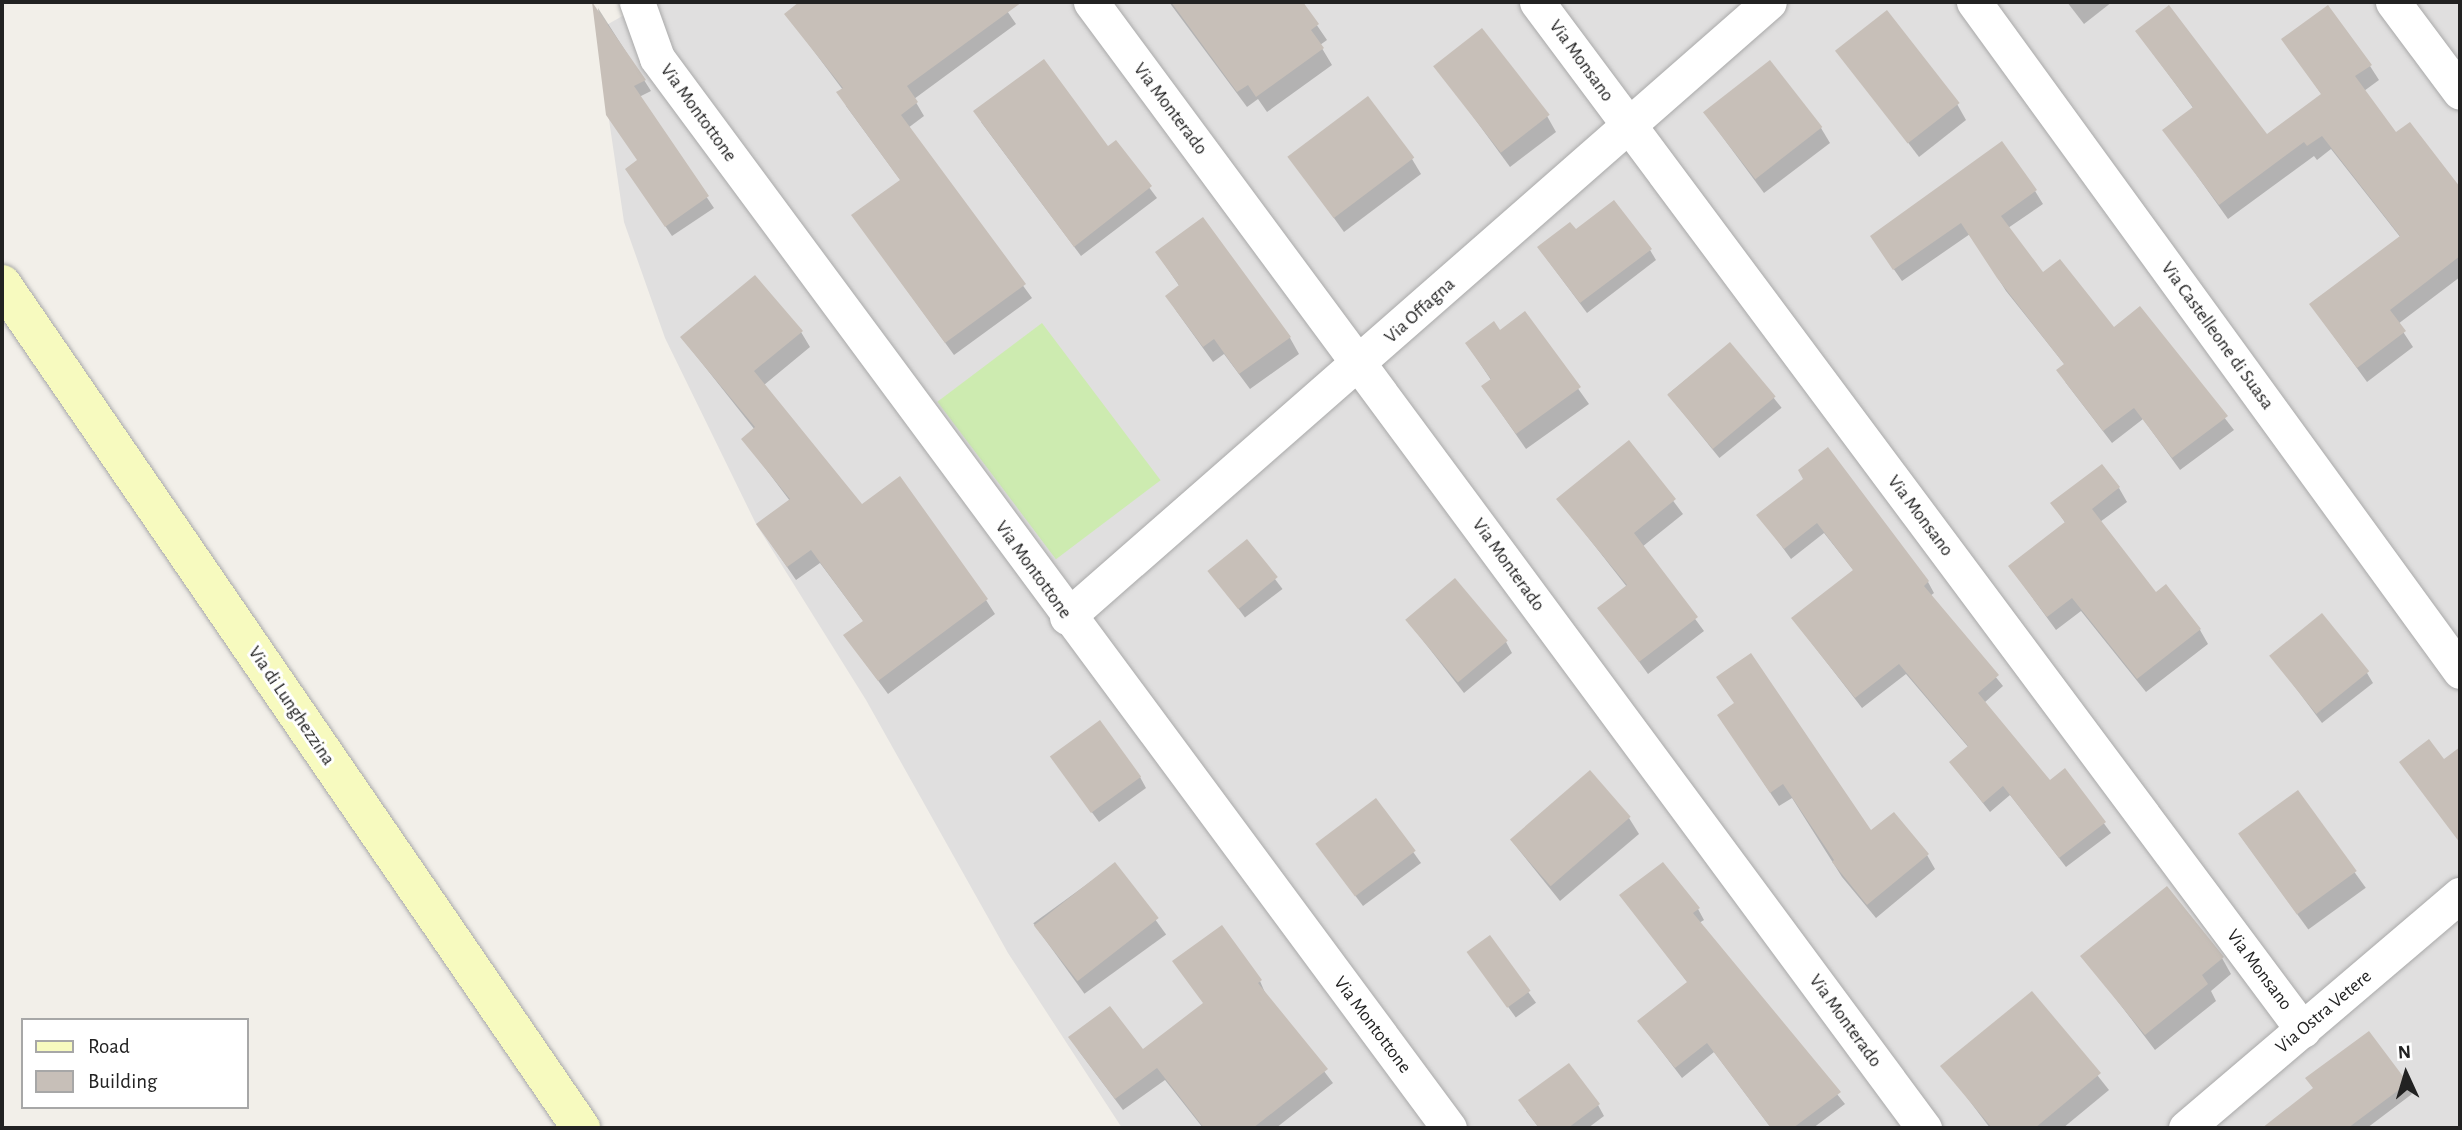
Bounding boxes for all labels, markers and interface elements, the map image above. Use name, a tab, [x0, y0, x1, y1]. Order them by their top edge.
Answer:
street label: Via Monsano	[1544, 16, 1618, 106]
street label: Via Monterado	[1128, 59, 1212, 159]
street label: Via Montottone	[655, 60, 741, 166]
street label: Via Castelleone di Suasa	[2156, 258, 2278, 414]
street label: Via Offagna	[1380, 273, 1460, 349]
street label: Via Monsano	[1882, 471, 1958, 561]
street label: Via Monterado	[1467, 514, 1549, 616]
street label: Via Montottone	[990, 517, 1076, 623]
street label: Via di Lunghezzina	[243, 642, 339, 770]
street label: Via Monsano	[2221, 925, 2297, 1015]
street label: Via Ostra Vetere	[2271, 965, 2377, 1059]
street label: Via Monterado	[1804, 970, 1886, 1072]
street label: Via Montottone	[1328, 972, 1416, 1078]
legend	[21, 1018, 248, 1109]
text: Road	[88, 1036, 130, 1057]
north arrow	[2371, 1039, 2441, 1109]
text: N	[2397, 1043, 2412, 1062]
text: Building	[88, 1071, 157, 1092]

